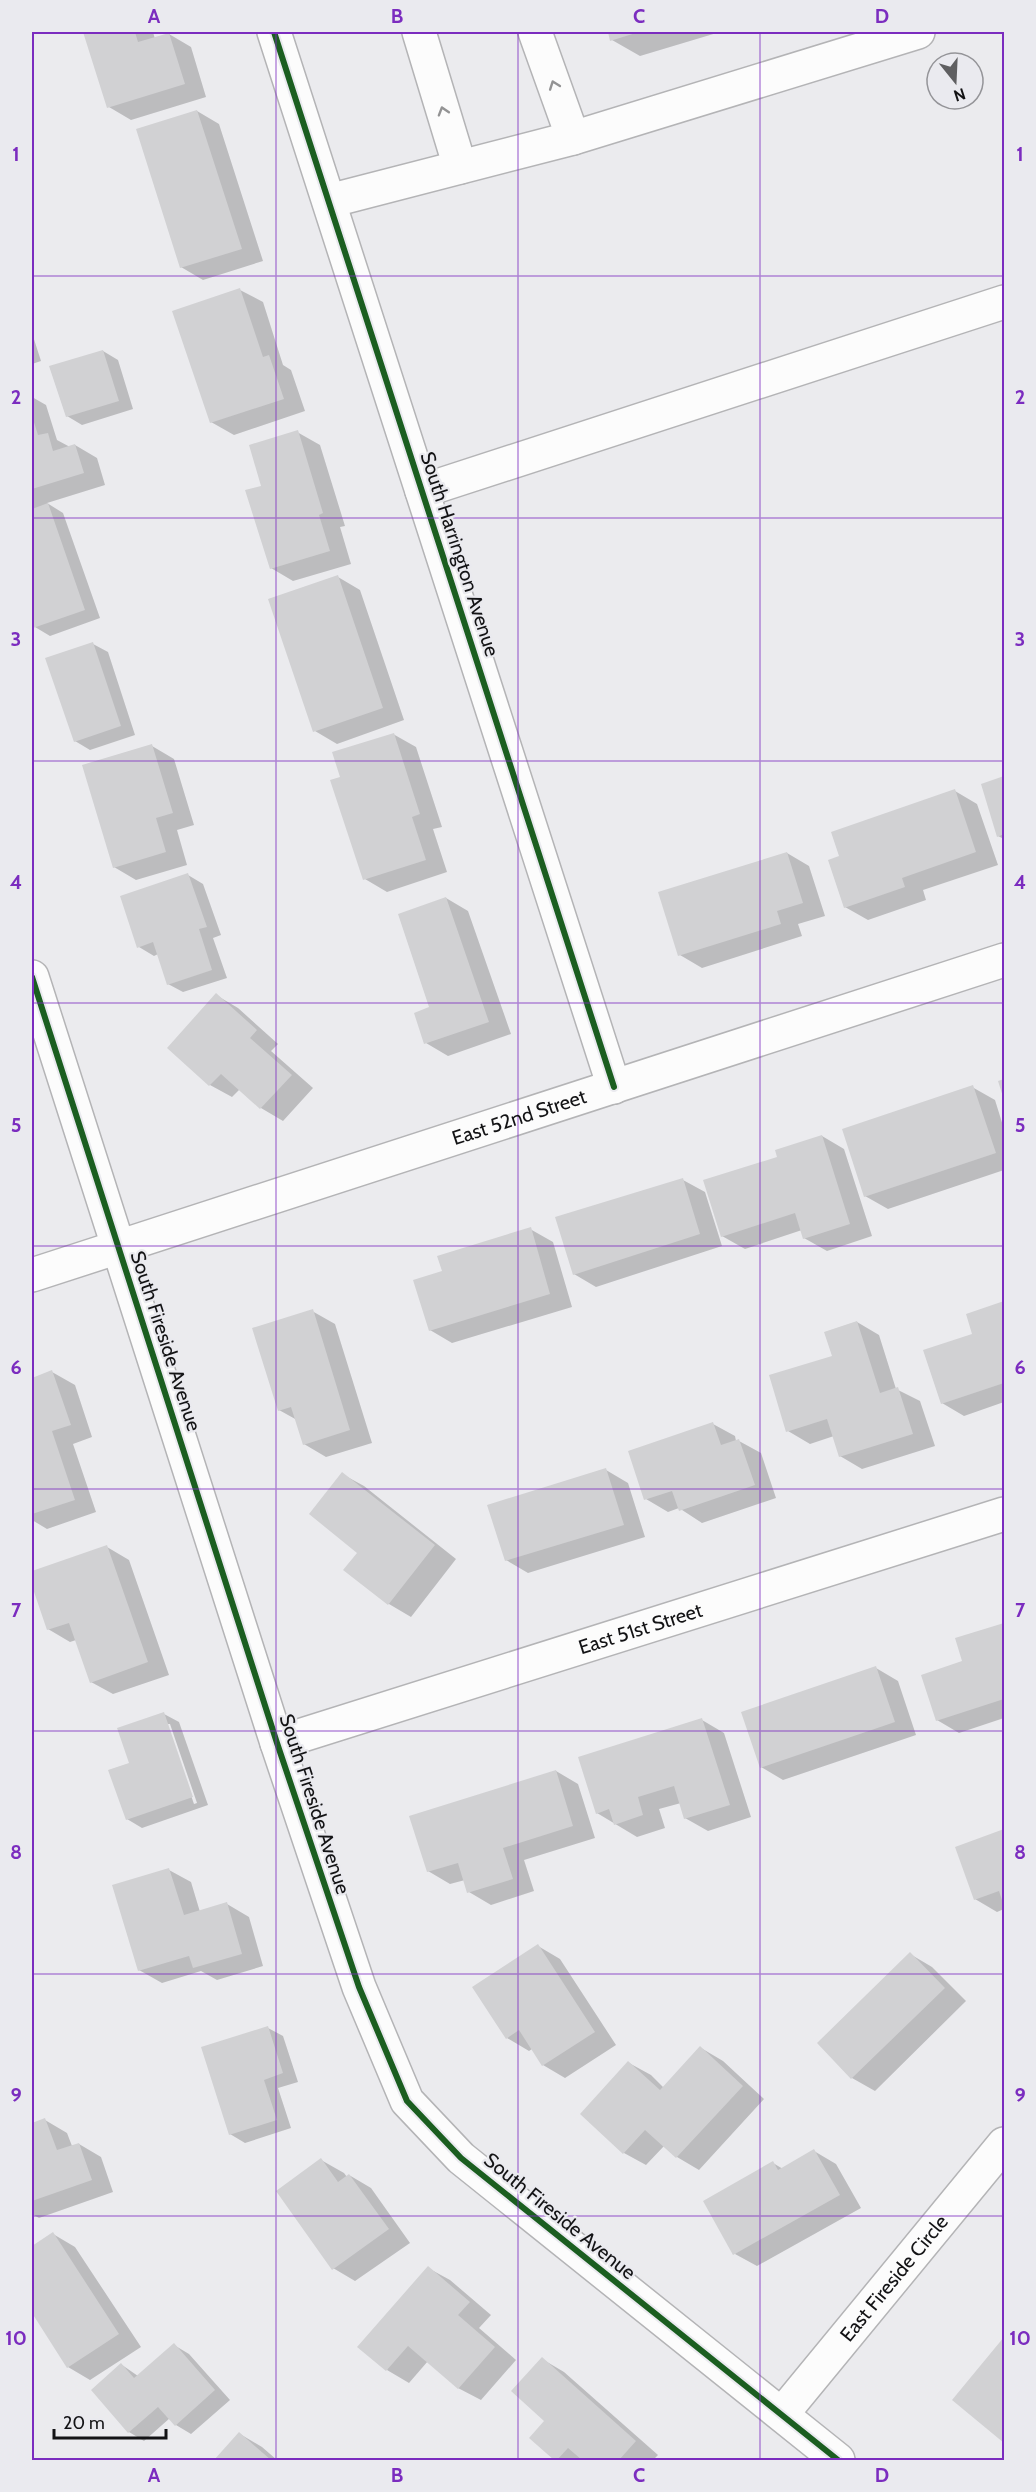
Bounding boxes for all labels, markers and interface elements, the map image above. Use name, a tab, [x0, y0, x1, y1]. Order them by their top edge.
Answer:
text: A	[148, 4, 161, 28]
text: B	[391, 4, 403, 28]
text: C	[633, 4, 645, 28]
text: D	[875, 4, 889, 28]
north arrow	[925, 51, 985, 111]
one-way arrow	[549, 80, 562, 91]
text: N	[951, 84, 968, 106]
one-way arrow	[438, 106, 450, 117]
text: 1	[12, 142, 20, 166]
text: 1	[1016, 142, 1024, 166]
text: 2	[11, 385, 21, 409]
text: 2	[1015, 385, 1025, 409]
street label: South Harrington Avenue	[416, 449, 504, 659]
text: 3	[11, 627, 21, 651]
text: 3	[1015, 627, 1025, 651]
text: 4	[10, 870, 22, 894]
text: 4	[1014, 870, 1026, 894]
street label: East 52nd Street	[449, 1084, 589, 1150]
text: 5	[11, 1113, 21, 1137]
text: 5	[1015, 1113, 1025, 1137]
street label: South Fireside Avenue	[126, 1248, 206, 1434]
text: 6	[10, 1355, 22, 1379]
text: 6	[1014, 1355, 1026, 1379]
text: 7	[11, 1598, 22, 1622]
street label: East 51st Street	[575, 1598, 706, 1659]
text: 7	[1015, 1598, 1026, 1622]
street label: South Fireside Avenue	[275, 1711, 355, 1897]
text: 8	[10, 1840, 22, 1864]
text: 8	[1014, 1840, 1026, 1864]
text: 9	[10, 2083, 22, 2107]
text: 9	[1014, 2083, 1026, 2107]
street label: South Fireside Avenue	[479, 2148, 641, 2284]
street label: East Fireside Circle	[835, 2210, 953, 2346]
text: 10	[5, 2326, 27, 2350]
text: 10	[1009, 2326, 1031, 2350]
scale bar	[54, 2402, 166, 2440]
text: 20 m	[63, 2412, 105, 2434]
text: A	[148, 2463, 161, 2487]
text: B	[391, 2463, 403, 2487]
text: C	[633, 2463, 645, 2487]
text: D	[875, 2463, 889, 2487]

